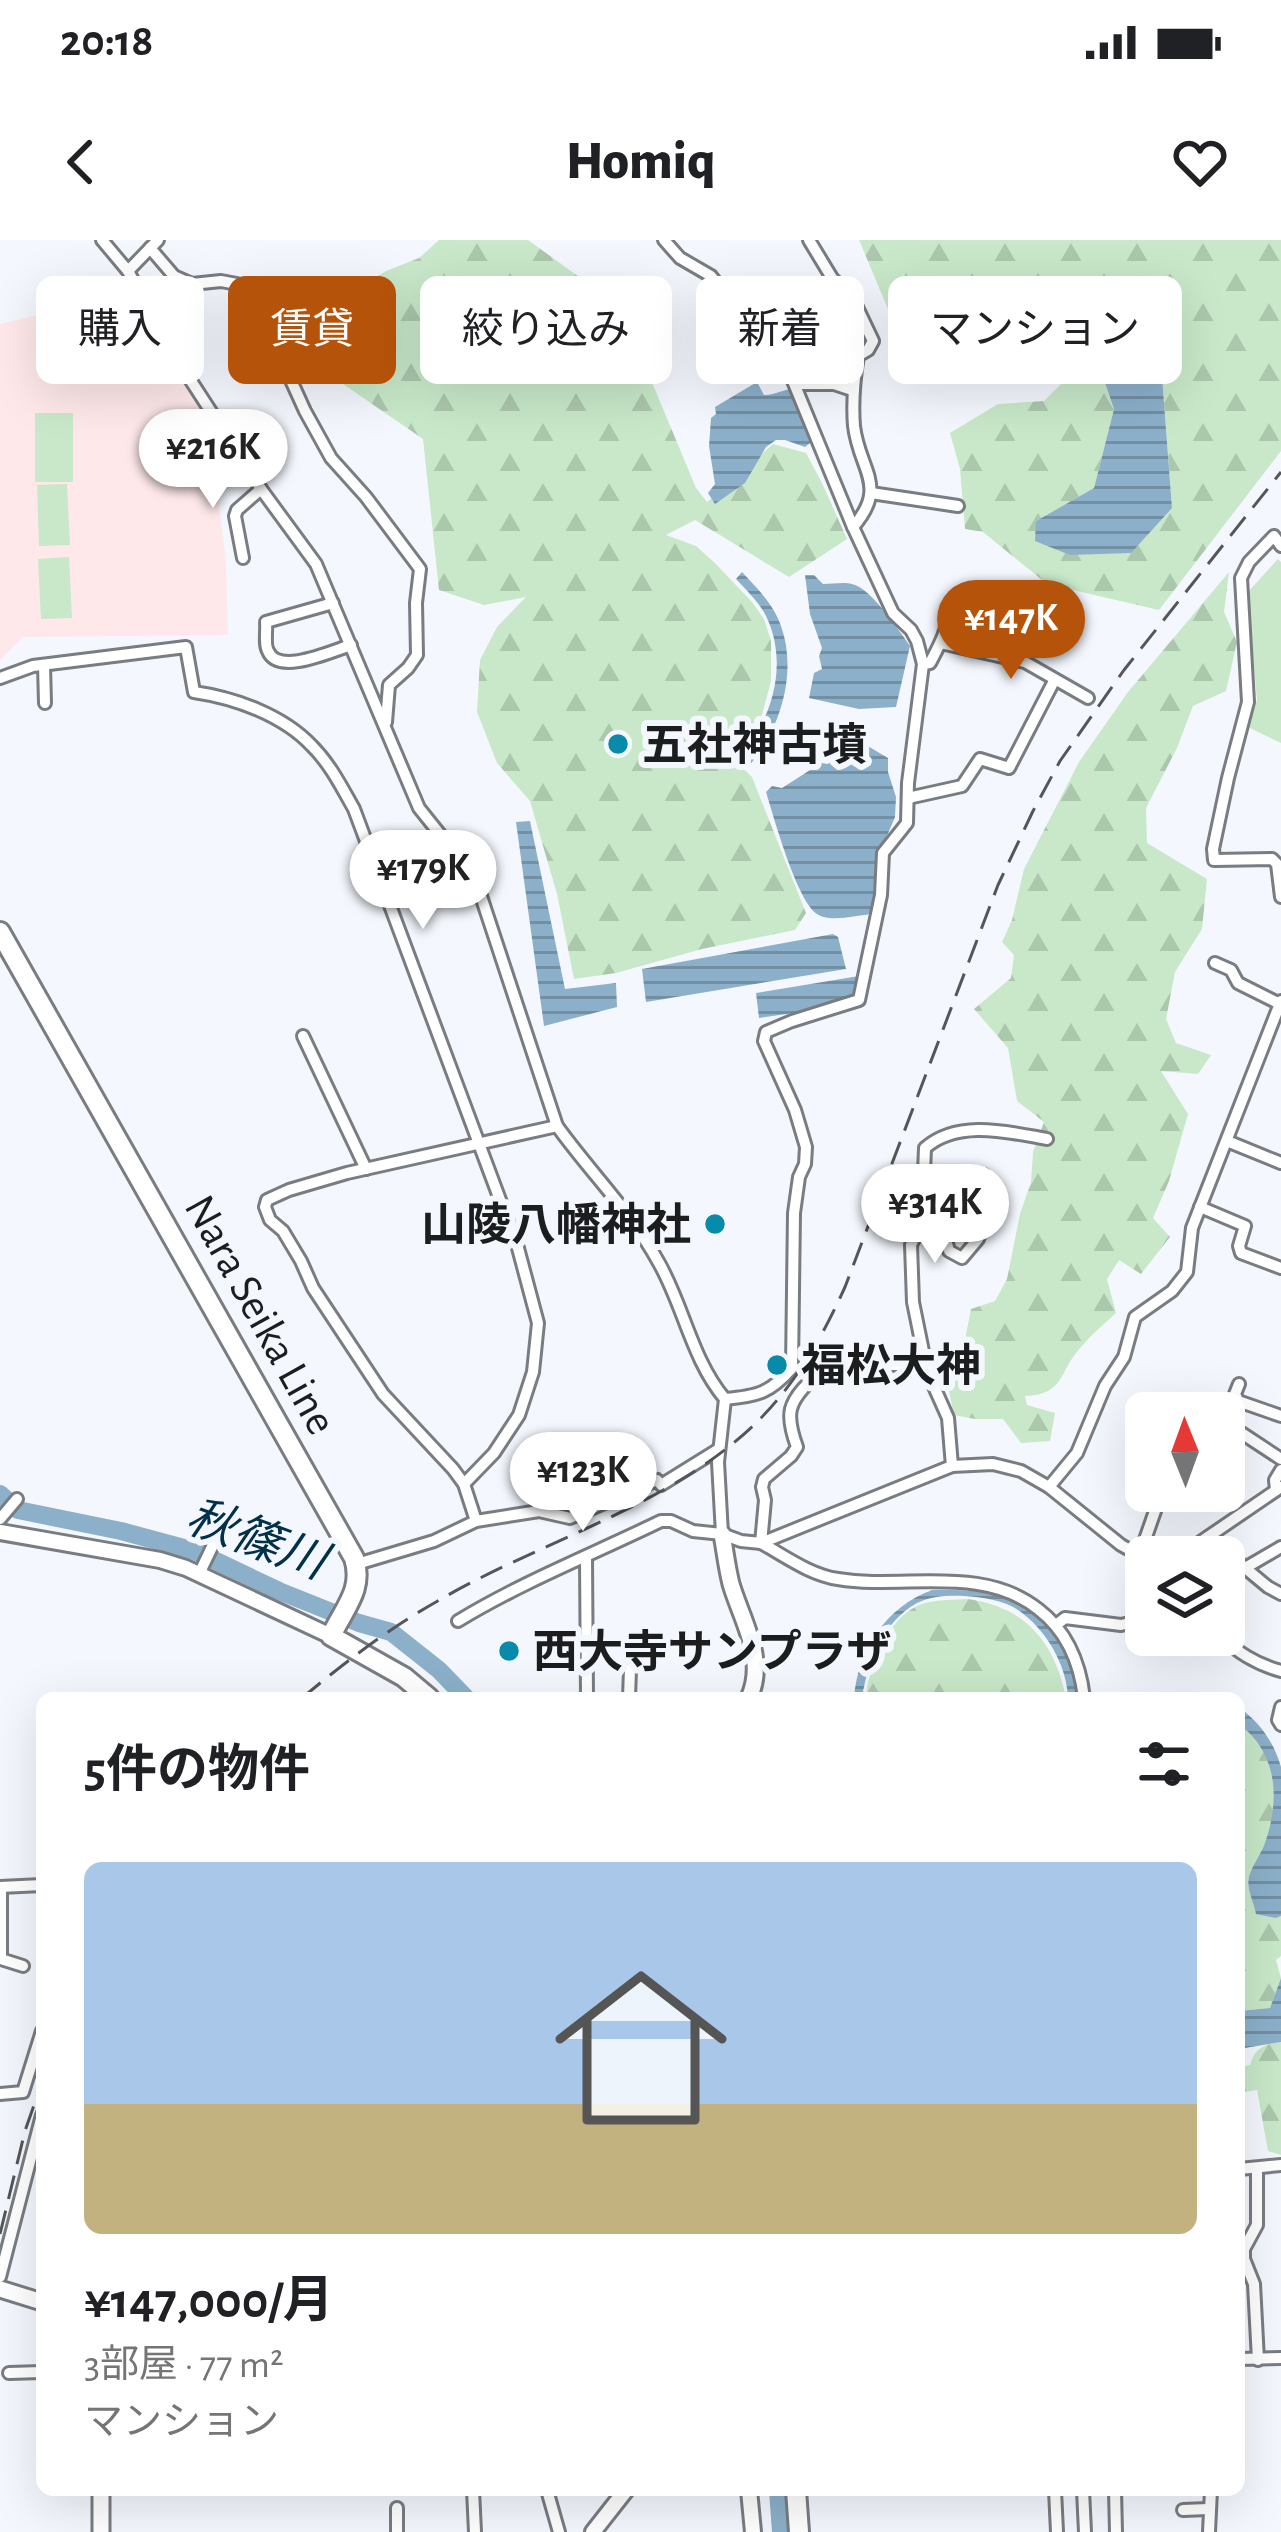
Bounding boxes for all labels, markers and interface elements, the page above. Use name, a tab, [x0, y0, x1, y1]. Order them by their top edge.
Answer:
text: 20:18	[60, 19, 153, 64]
icon: back	[48, 129, 114, 195]
icon: heart	[1167, 129, 1233, 195]
text: Homiq	[565, 135, 716, 189]
chip: 購入	[36, 276, 204, 384]
chip: 賃貸	[228, 276, 396, 384]
chip: 絞り込み	[420, 276, 672, 384]
chip: 新着	[696, 276, 864, 384]
chip: マンション	[888, 276, 1182, 384]
pin: ¥216K	[129, 409, 297, 511]
text: ¥216K	[166, 428, 260, 467]
pin: ¥147K	[927, 580, 1095, 682]
text: ¥147K	[964, 599, 1058, 638]
place label: 五社神古墳	[642, 721, 867, 769]
marker: 五社神古墳	[605, 731, 631, 757]
pin: ¥179K	[339, 830, 507, 932]
text: ¥179K	[376, 849, 470, 888]
pin: ¥314K	[851, 1164, 1019, 1266]
text: ¥314K	[888, 1183, 982, 1222]
street label: Nara Seika Line	[176, 1188, 344, 1442]
place label: 山陵八幡神社	[421, 1201, 691, 1249]
marker: 山陵八幡神社	[702, 1211, 728, 1237]
place label: 福松大神	[801, 1342, 981, 1390]
marker: 福松大神	[764, 1352, 790, 1378]
north arrow	[1125, 1392, 1245, 1512]
map controls	[1125, 1392, 1245, 1656]
pin: ¥123K	[499, 1432, 667, 1534]
text: ¥123K	[537, 1451, 629, 1490]
water label: 秋篠川	[180, 1491, 338, 1590]
button: layers	[1125, 1536, 1245, 1656]
place label: 西大寺サンプラザ	[533, 1628, 892, 1676]
marker: 西大寺サンプラザ	[496, 1638, 522, 1664]
icon: filters	[1131, 1731, 1197, 1797]
text: 5件の物件	[84, 1745, 310, 1796]
icon: home	[533, 1940, 749, 2156]
text: ¥147,000/月	[84, 2276, 334, 2327]
text: 3部屋 · 77 m²	[84, 2346, 284, 2385]
text: マンション	[84, 2403, 279, 2442]

